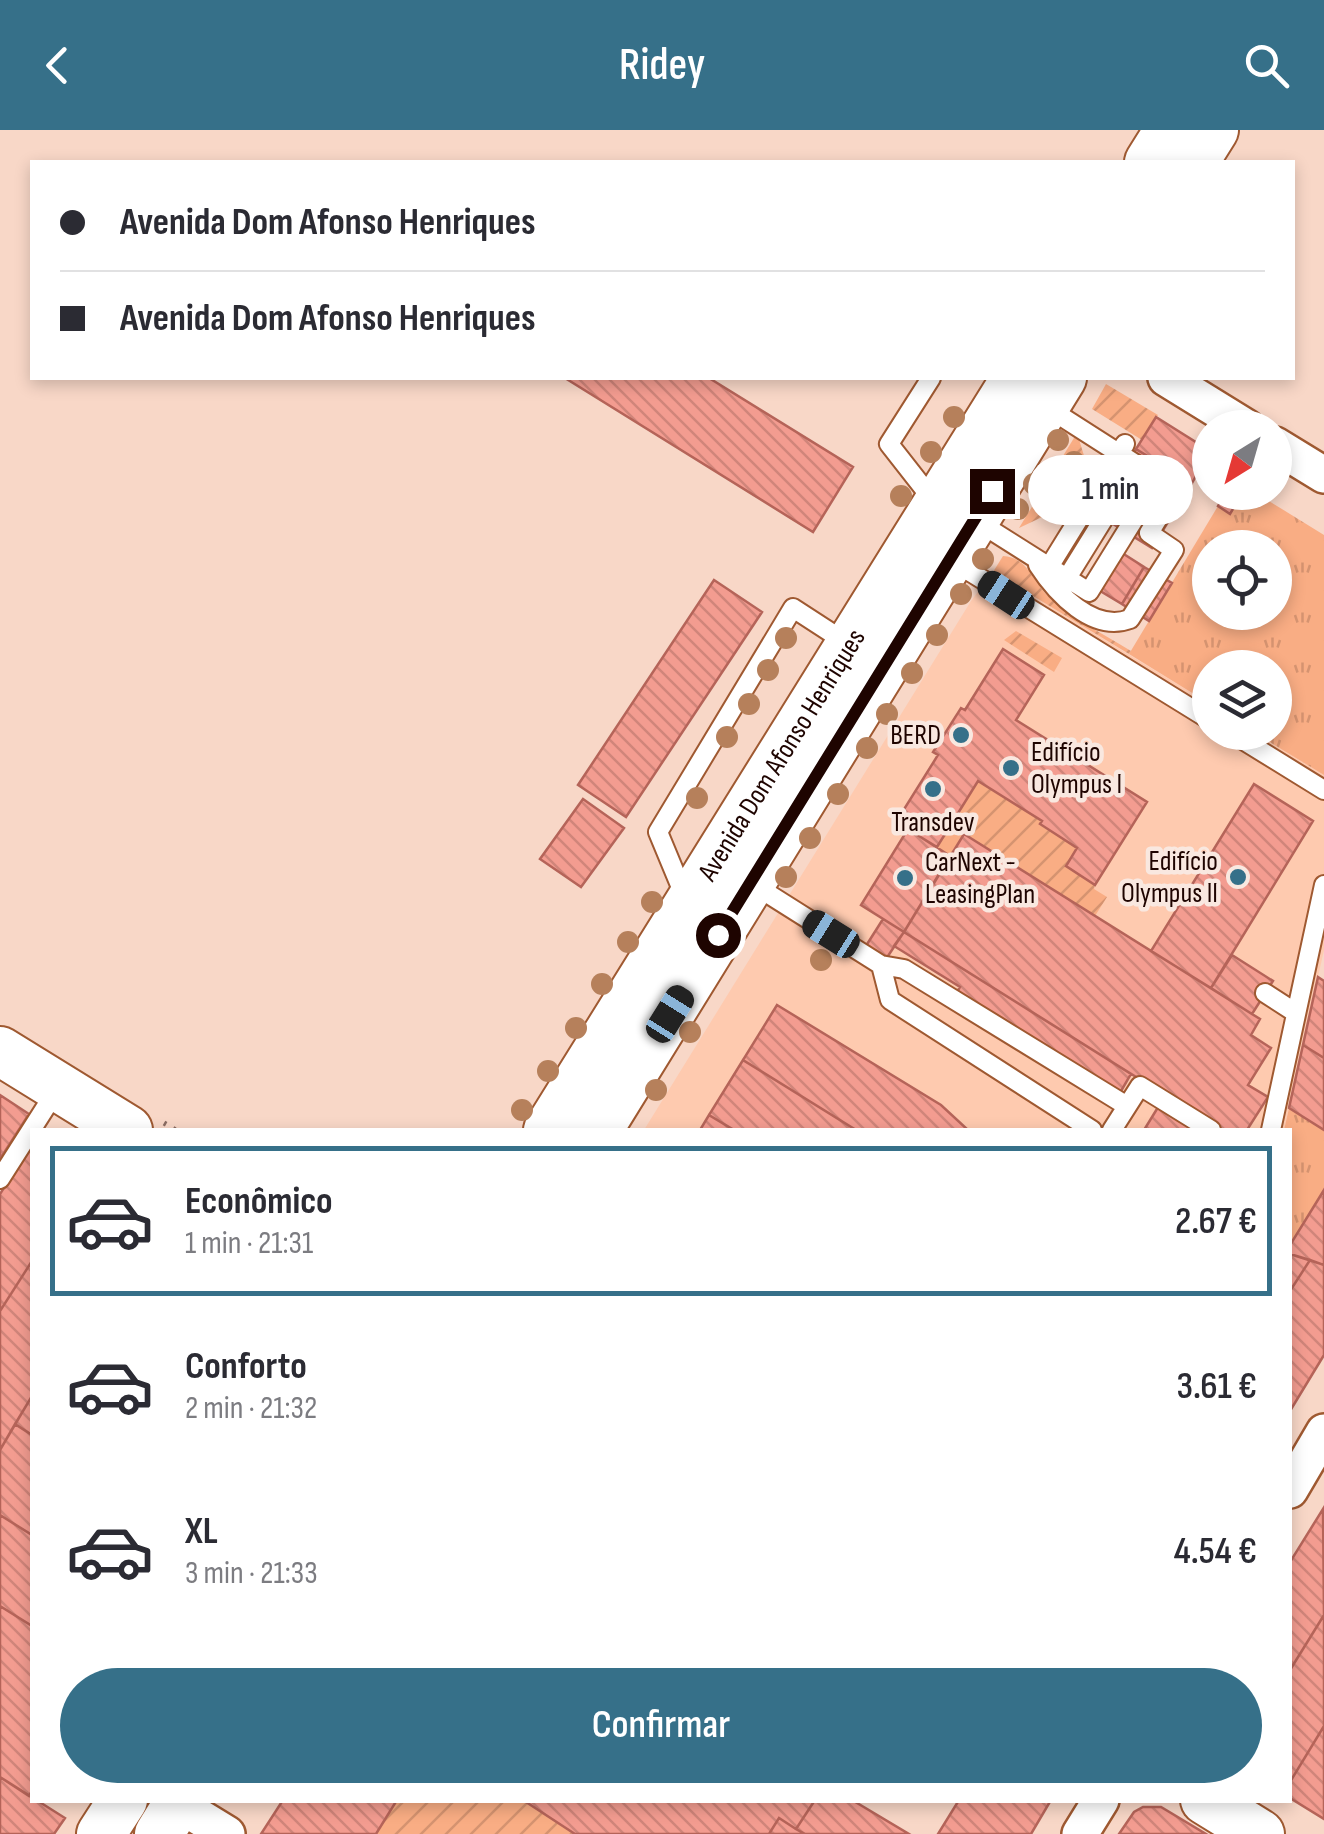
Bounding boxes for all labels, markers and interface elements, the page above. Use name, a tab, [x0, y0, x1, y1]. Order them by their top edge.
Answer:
icon: back	[30, 38, 85, 93]
text: Ridey	[619, 38, 705, 93]
icon: search	[1239, 38, 1294, 93]
text: Avenida Dom Afonso Henriques	[120, 200, 536, 245]
text: Avenida Dom Afonso Henriques	[120, 296, 536, 341]
north arrow	[1192, 410, 1292, 510]
map controls	[1192, 410, 1292, 750]
callout: 1 min	[1027, 456, 1192, 526]
route end	[970, 469, 1015, 514]
text: 1 min	[1081, 470, 1140, 509]
button: locate	[1192, 530, 1292, 630]
car	[973, 566, 1039, 624]
street label: Avenida Dom Afonso Henriques	[690, 623, 872, 888]
button: layers	[1192, 650, 1292, 750]
place label: BERD	[890, 719, 941, 752]
marker: BERD	[950, 724, 972, 746]
place label: Edifício Olympus I	[1031, 736, 1122, 801]
marker: Edifício Olympus I	[1000, 757, 1022, 779]
marker: Transdev	[922, 778, 944, 800]
place label: Transdev	[891, 806, 975, 839]
place label: Edifício Olympus II	[1121, 845, 1218, 910]
place label: CarNext - LeasingPlan	[925, 846, 1035, 911]
marker: Edifício Olympus II	[1227, 866, 1249, 888]
marker: CarNext - LeasingPlan	[894, 867, 916, 889]
car	[798, 905, 864, 963]
route start	[696, 913, 741, 958]
car	[641, 981, 699, 1047]
icon: car	[65, 1176, 155, 1266]
text: Econômico	[185, 1179, 333, 1224]
text: 2.67 €	[1175, 1199, 1257, 1244]
text: 1 min · 21:31	[185, 1224, 313, 1263]
icon: car	[65, 1341, 155, 1431]
text: Conforto	[185, 1344, 307, 1389]
text: 3.61 €	[1176, 1364, 1257, 1409]
text: 2 min · 21:32	[185, 1389, 317, 1428]
icon: car	[65, 1506, 155, 1596]
text: XL	[185, 1509, 218, 1554]
text: 4.54 €	[1174, 1529, 1257, 1574]
text: 3 min · 21:33	[185, 1554, 318, 1593]
button: Confirmar	[60, 1668, 1262, 1783]

